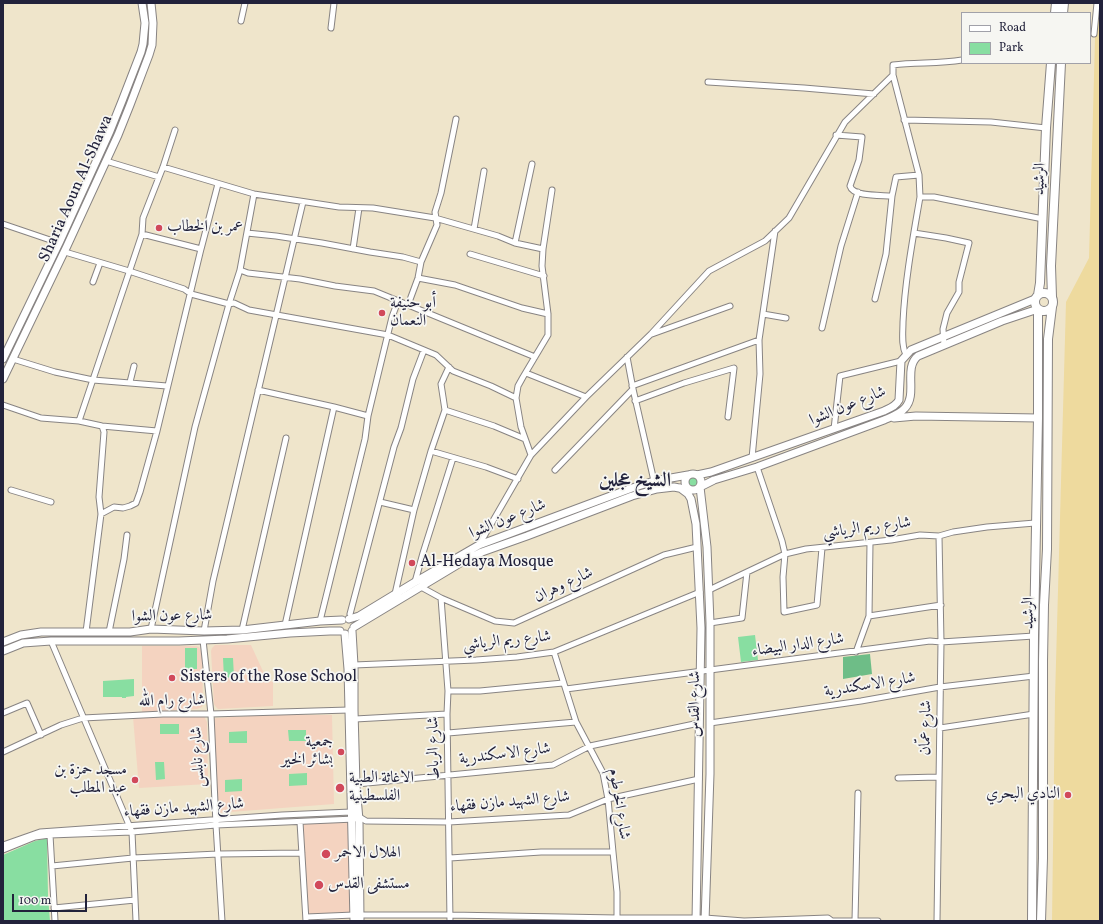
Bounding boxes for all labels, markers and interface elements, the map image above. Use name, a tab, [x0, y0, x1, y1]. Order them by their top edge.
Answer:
legend	[961, 12, 1091, 64]
text: Road	[999, 20, 1026, 36]
text: Park	[999, 40, 1024, 56]
street label: Sharia Aoun Al-Shawa	[36, 112, 118, 266]
street label: الرشيد	[1031, 162, 1051, 196]
place label: عمر بن الخطاب	[167, 218, 243, 238]
marker: عمر بن الخطاب	[154, 223, 164, 233]
place label: أبو حنيفة النعمان	[390, 294, 436, 332]
marker: أبو حنيفة النعمان	[377, 308, 387, 318]
street label: شارع عون الشوا	[807, 383, 889, 431]
district label: الشيخ عجلين	[599, 470, 671, 494]
street label: شارع عون الشوا	[467, 496, 549, 544]
street label: شارع ريم الرياشي	[822, 514, 912, 544]
place label: Al-Hedaya Mosque	[420, 553, 554, 573]
marker: Al-Hedaya Mosque	[407, 558, 417, 568]
street label: شارع وهران	[532, 564, 596, 608]
street label: الرشيد	[1020, 597, 1040, 629]
street label: شارع عون الشوا	[131, 607, 213, 627]
street label: شارع ريم الرياشي	[462, 628, 552, 656]
street label: شارع الدار البيضاء	[751, 630, 845, 662]
place label: Sisters of the Rose School	[180, 668, 357, 688]
street label: شارع الاسكندرية	[823, 669, 917, 703]
street label: شارع القدس	[686, 671, 706, 737]
marker: Sisters of the Rose School	[167, 673, 177, 683]
street label: شارع رام الله	[139, 692, 205, 712]
street label: شارع عمّان	[917, 700, 937, 756]
street label: شارع الرباط	[425, 716, 445, 780]
street label: شارع نابلس	[188, 726, 210, 788]
place label: جمعية بشائر الخير	[282, 733, 333, 771]
street label: شارع الاسكندرية	[458, 740, 552, 770]
marker: جمعية بشائر الخير	[336, 747, 346, 757]
place label: مسجد حمزة بن عبد المطلب	[54, 761, 127, 799]
street label: شارع الخرطوم	[603, 767, 633, 841]
place label: الاغاثة الطبية الفلسطينية	[349, 769, 414, 807]
marker: مسجد حمزة بن عبد المطلب	[130, 775, 140, 785]
marker: الاغاثة الطبية الفلسطينية	[334, 782, 346, 794]
place label: النادي البحري	[986, 785, 1060, 805]
street label: شارع الشهيد مازن فقهاء	[449, 788, 571, 818]
marker: النادي البحري	[1063, 790, 1073, 800]
street label: شارع الشهيد مازن فقهاء	[123, 795, 245, 823]
place label: الهلال الاحمر	[335, 844, 401, 864]
marker: الهلال الاحمر	[320, 848, 332, 860]
place label: مستشفى القدس	[328, 875, 410, 895]
marker: مستشفى القدس	[313, 879, 325, 891]
scale bar	[14, 886, 89, 912]
text: 100 m	[19, 893, 51, 909]

